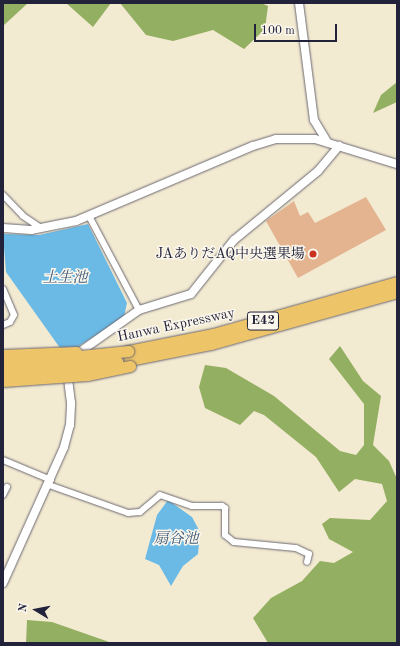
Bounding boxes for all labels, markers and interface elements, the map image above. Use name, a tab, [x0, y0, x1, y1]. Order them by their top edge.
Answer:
scale bar	[256, 16, 339, 42]
text: 100 m	[261, 25, 295, 37]
place label: JAありだAQ中央選果場	[156, 246, 305, 262]
marker: JAありだAQ中央選果場	[308, 249, 318, 259]
water label: 土生池	[43, 270, 87, 288]
street label: Hanwa Expressway	[116, 304, 236, 346]
road number: E42	[246, 310, 280, 332]
water label: 扇谷池	[154, 531, 198, 549]
north arrow	[16, 590, 56, 630]
text: N	[18, 603, 30, 613]

